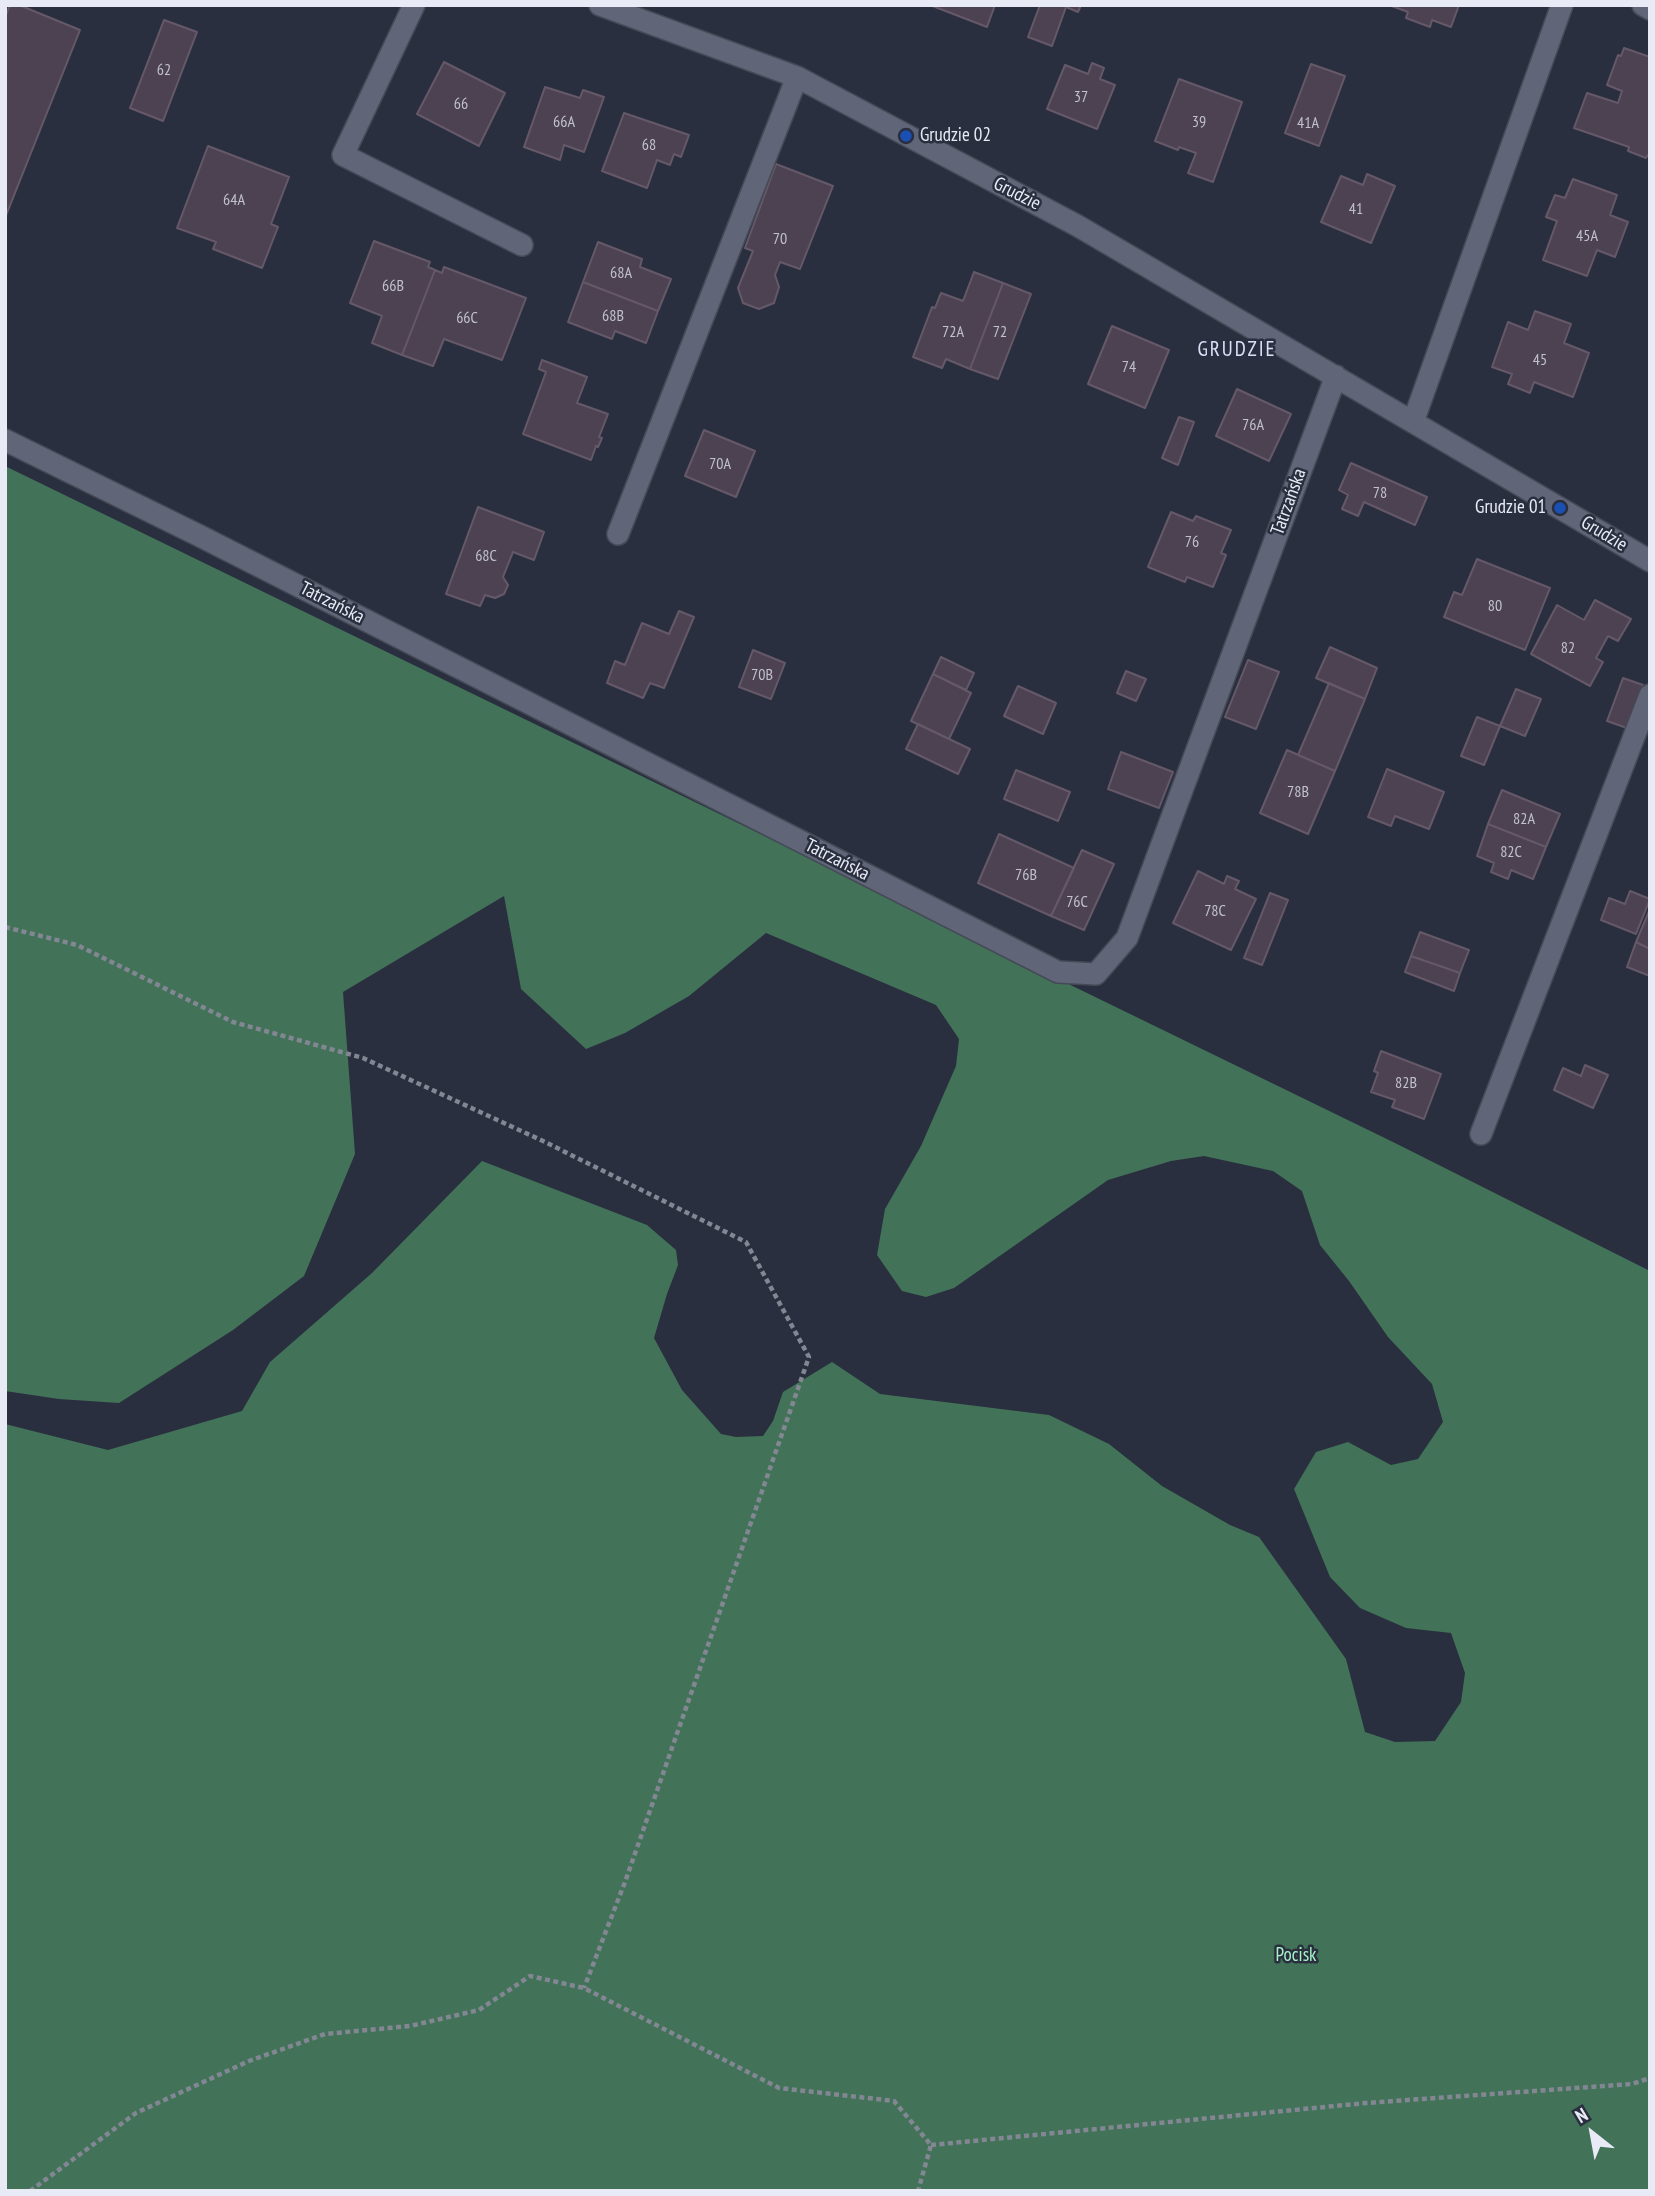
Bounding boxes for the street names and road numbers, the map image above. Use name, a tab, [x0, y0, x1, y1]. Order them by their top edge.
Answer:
street label: Grudzie	[990, 173, 1044, 215]
street label: Tatrzańska	[1266, 466, 1312, 538]
street label: Grudzie	[1577, 511, 1631, 557]
street label: Tatrzańska	[296, 577, 368, 629]
street label: Tatrzańska	[801, 834, 873, 886]

